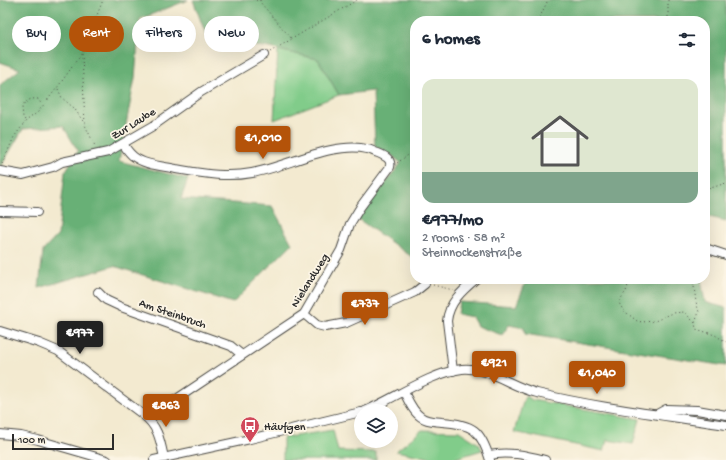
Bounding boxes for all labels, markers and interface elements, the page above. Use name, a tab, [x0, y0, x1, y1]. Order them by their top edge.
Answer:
chip: Buy	[12, 16, 61, 52]
chip: Rent	[69, 16, 124, 52]
chip: Filters	[132, 16, 196, 52]
chip: New	[204, 16, 259, 52]
icon: filters	[676, 29, 698, 51]
text: 6 homes	[422, 30, 480, 50]
street label: Zur Laube	[109, 105, 160, 144]
icon: home	[524, 105, 596, 177]
pin: €1,010	[230, 126, 296, 160]
text: €1,010	[244, 131, 282, 146]
text: €977/mo	[422, 211, 483, 231]
text: 2 rooms · 58 m²	[422, 231, 505, 246]
text: Steinnockenstraße	[422, 246, 522, 261]
street label: Nielandweg	[289, 251, 333, 311]
pin: €737	[341, 292, 389, 326]
street label: Am Steinbruch	[137, 297, 208, 333]
text: €737	[351, 297, 379, 312]
pin: €977	[56, 321, 104, 355]
text: €977	[66, 326, 94, 341]
pin: €921	[470, 351, 518, 385]
text: €921	[481, 356, 507, 371]
pin: €1,040	[564, 361, 630, 395]
text: €1,040	[578, 366, 616, 381]
pin: €863	[142, 394, 190, 428]
text: €863	[152, 399, 180, 414]
map controls	[354, 404, 398, 448]
button: layers	[354, 404, 398, 448]
bus stop icon: Häufgen	[239, 415, 261, 443]
place label: Häufgen	[264, 421, 306, 435]
scale bar	[12, 432, 114, 451]
text: 100 m	[18, 435, 45, 447]

